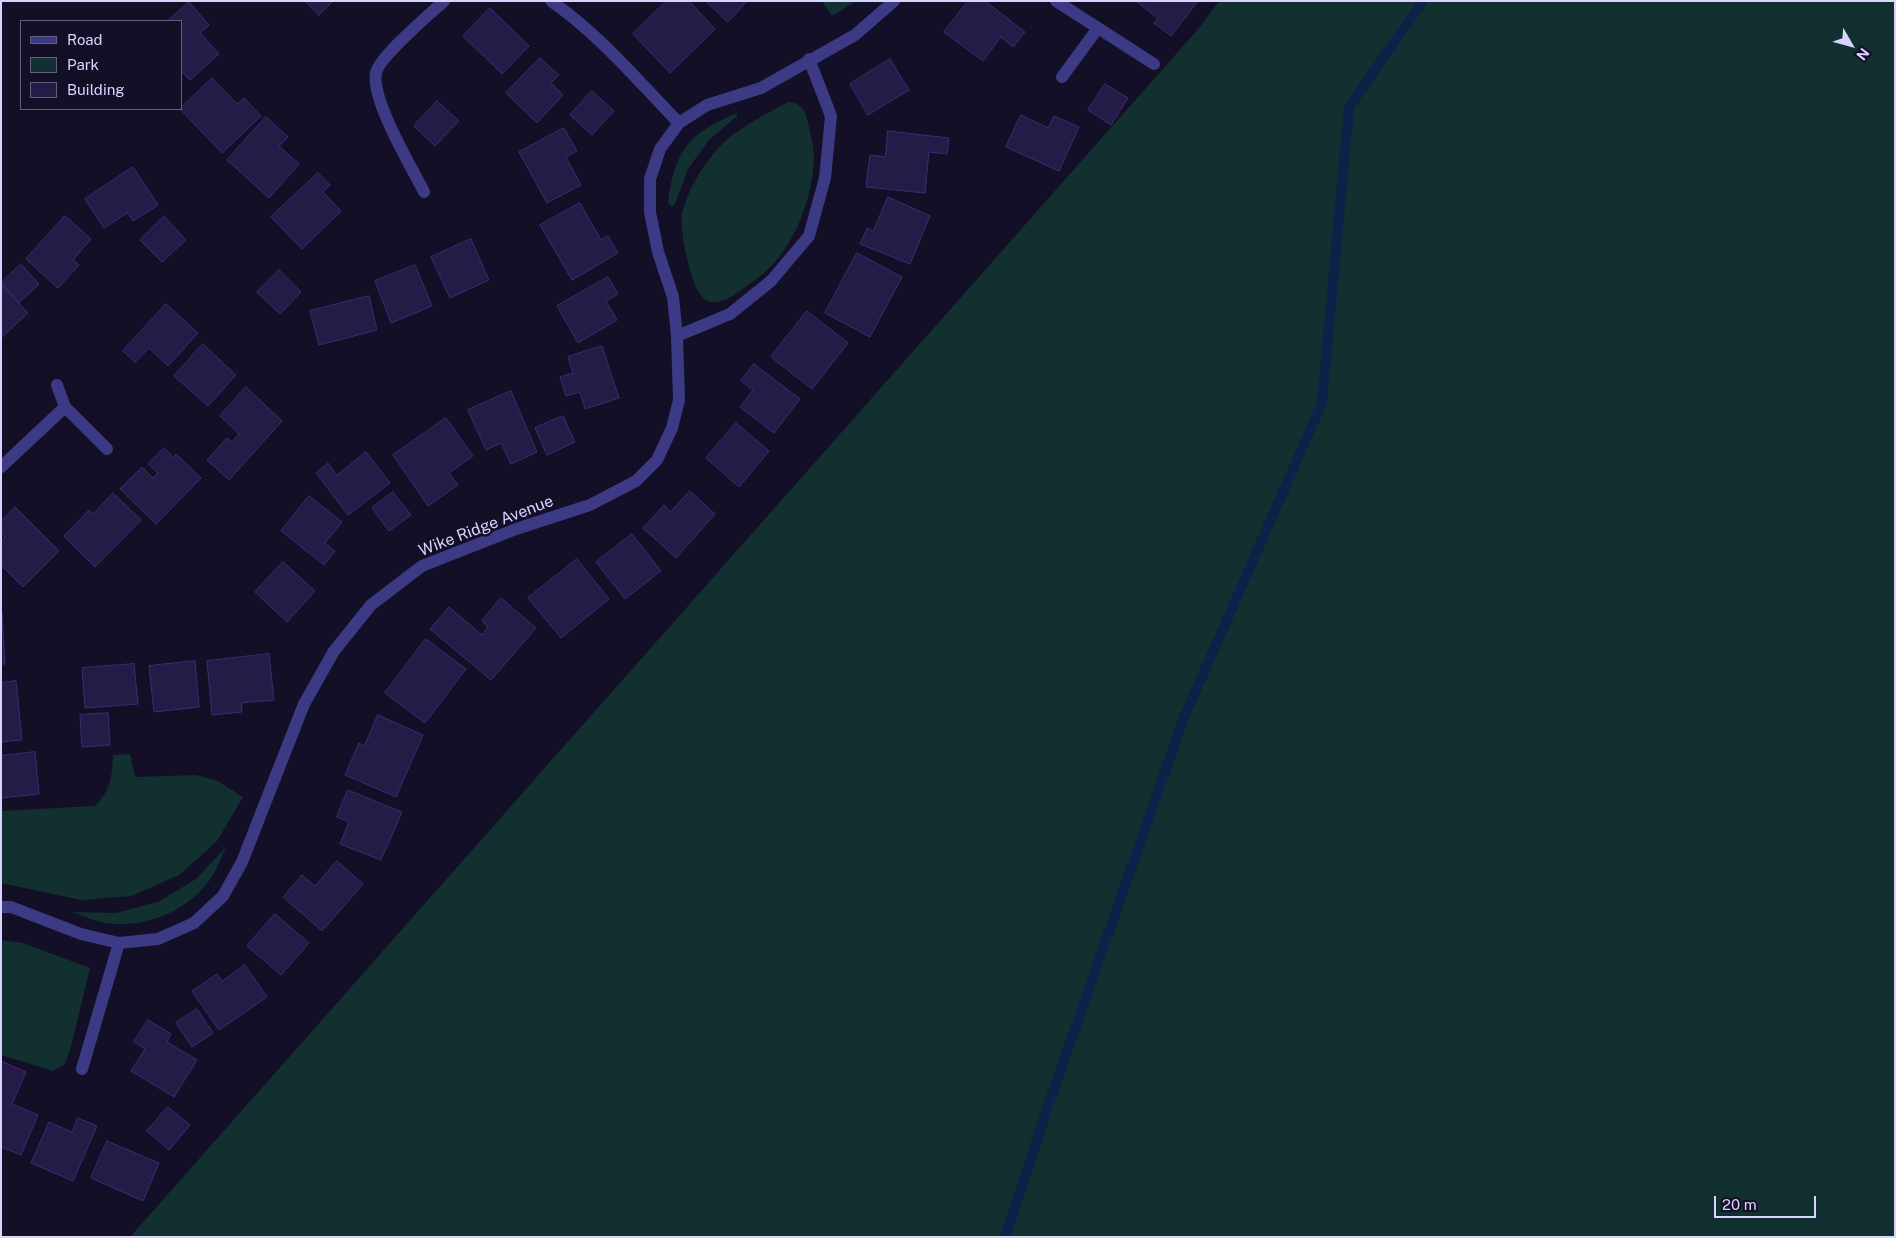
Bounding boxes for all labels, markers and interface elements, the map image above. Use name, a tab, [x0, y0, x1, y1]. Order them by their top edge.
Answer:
legend	[20, 20, 182, 110]
north arrow	[1826, 20, 1876, 70]
text: Road	[67, 31, 103, 48]
text: N	[1853, 45, 1873, 63]
text: Park	[67, 56, 99, 73]
text: Building	[67, 81, 125, 98]
street label: Wike Ridge Avenue	[416, 491, 556, 561]
scale bar	[1716, 1186, 1818, 1218]
text: 20 m	[1722, 1196, 1757, 1213]

